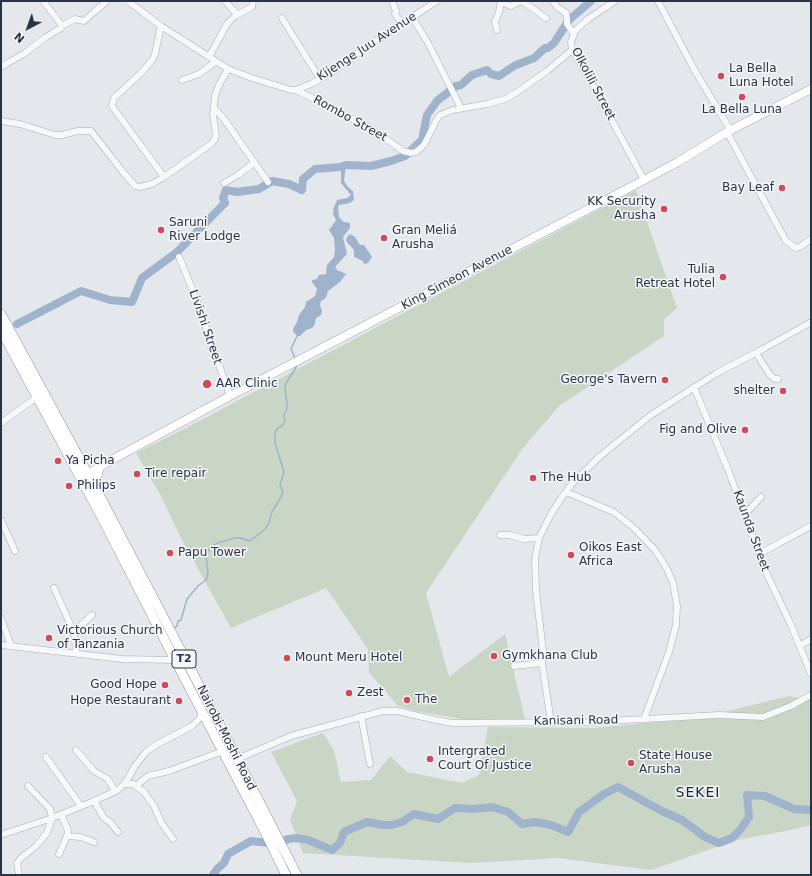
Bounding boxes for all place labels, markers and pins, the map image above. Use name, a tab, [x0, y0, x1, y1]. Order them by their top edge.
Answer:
place label: La Bella Luna Hotel	[729, 62, 794, 90]
marker: La Bella Luna Hotel	[716, 71, 726, 81]
marker: La Bella Luna	[737, 92, 747, 102]
place label: La Bella Luna	[702, 103, 782, 117]
place label: Bay Leaf	[722, 181, 774, 195]
marker: Bay Leaf	[777, 183, 787, 193]
place label: KK Security Arusha	[587, 195, 656, 223]
marker: KK Security Arusha	[659, 204, 669, 214]
place label: Saruni River Lodge	[169, 216, 240, 244]
place label: Gran Meliá Arusha	[392, 224, 457, 252]
marker: Saruni River Lodge	[156, 225, 166, 235]
marker: Gran Meliá Arusha	[379, 233, 389, 243]
place label: Tulia Retreat Hotel	[635, 263, 715, 291]
marker: Tulia Retreat Hotel	[718, 272, 728, 282]
place label: George's Tavern	[560, 373, 657, 387]
marker: George's Tavern	[660, 375, 670, 385]
place label: AAR Clinic	[216, 377, 277, 391]
marker: AAR Clinic	[201, 378, 213, 390]
place label: shelter	[733, 384, 775, 398]
marker: shelter	[778, 386, 788, 396]
place label: Fig and Olive	[659, 423, 737, 437]
marker: Fig and Olive	[740, 425, 750, 435]
place label: Ya Picha	[66, 454, 115, 468]
marker: Ya Picha	[53, 456, 63, 466]
place label: Tire repair	[145, 467, 206, 481]
marker: Tire repair	[132, 469, 142, 479]
place label: The Hub	[541, 471, 591, 485]
marker: The Hub	[528, 473, 538, 483]
place label: Philips	[77, 479, 116, 493]
marker: Philips	[64, 481, 74, 491]
place label: Oikos East Africa	[579, 541, 642, 569]
place label: Papu Tower	[178, 546, 246, 560]
marker: Papu Tower	[165, 548, 175, 558]
marker: Oikos East Africa	[566, 550, 576, 560]
place label: Victorious Church of Tanzania	[57, 624, 163, 652]
marker: Victorious Church of Tanzania	[44, 633, 54, 643]
place label: Gymkhana Club	[502, 649, 598, 663]
place label: Mount Meru Hotel	[295, 651, 402, 665]
marker: Gymkhana Club	[489, 651, 499, 661]
marker: Mount Meru Hotel	[282, 653, 292, 663]
place label: Good Hope	[90, 678, 157, 692]
marker: Good Hope	[160, 680, 170, 690]
place label: Zest	[357, 686, 384, 700]
marker: Zest	[344, 688, 354, 698]
place label: The	[415, 693, 437, 707]
place label: Hope Restaurant	[70, 694, 171, 708]
marker: The	[402, 695, 412, 705]
marker: Hope Restaurant	[174, 696, 184, 706]
place label: Intergrated Court Of Justice	[438, 745, 532, 773]
place label: State House Arusha	[639, 749, 712, 777]
marker: Intergrated Court Of Justice	[425, 754, 435, 764]
marker: State House Arusha	[626, 758, 636, 768]

